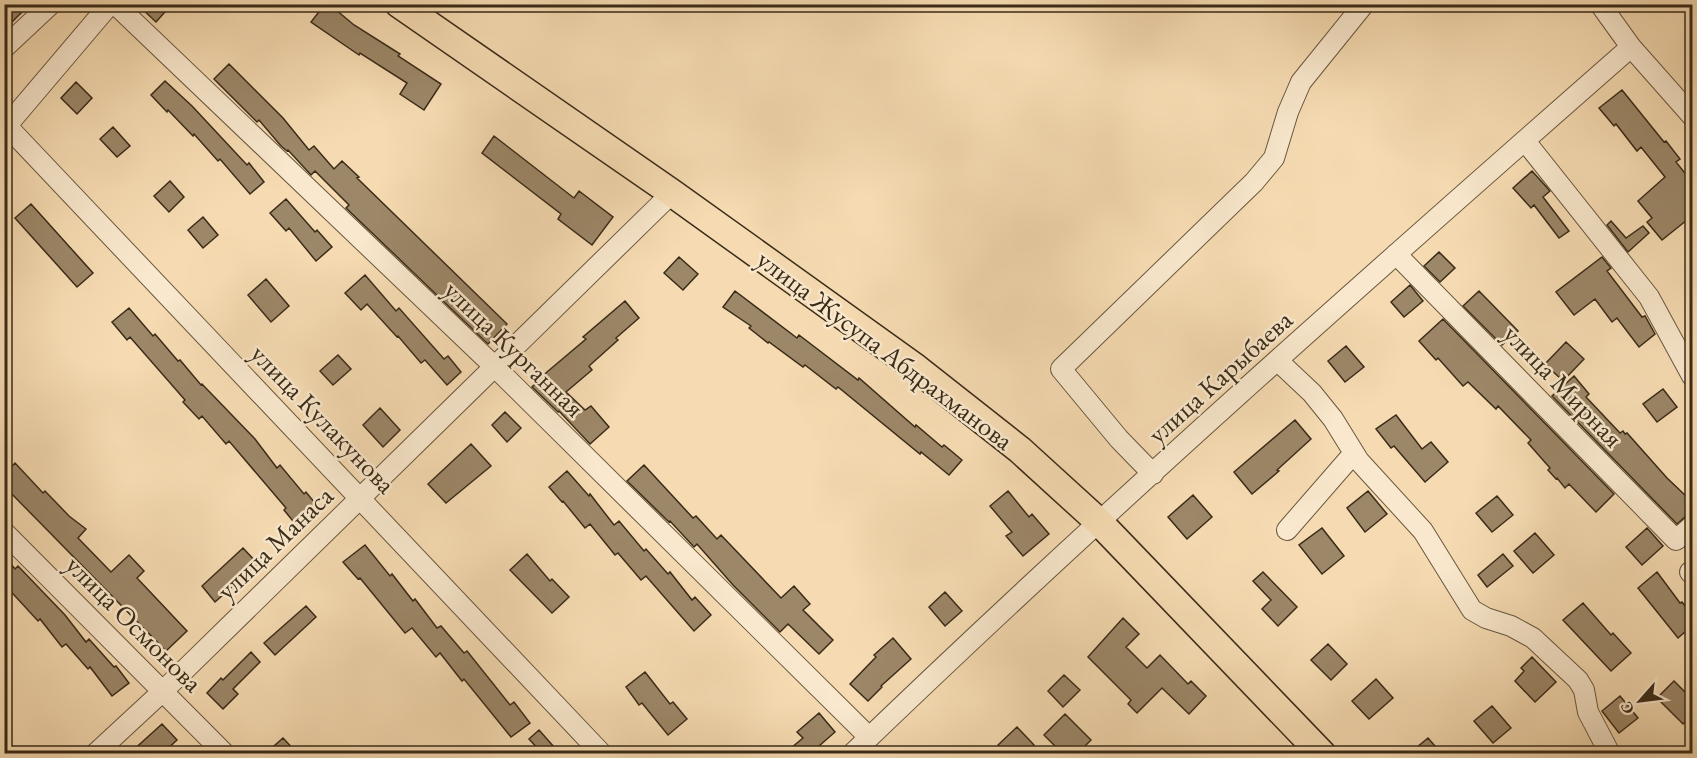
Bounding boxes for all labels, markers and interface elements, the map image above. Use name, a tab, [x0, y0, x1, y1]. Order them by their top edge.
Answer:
street label: улица Жусупа Абдрахманова	[750, 242, 1021, 458]
street label: улица Курганная	[437, 273, 592, 425]
street label: улица Карыбаева	[1140, 302, 1300, 451]
street label: улица Мирная	[1496, 317, 1631, 455]
street label: улица Кулакунова	[243, 337, 404, 501]
street label: улица Манаса	[209, 478, 341, 607]
street label: улица Осмонова	[58, 548, 210, 700]
north arrow	[1610, 671, 1670, 731]
text: С	[1615, 698, 1639, 718]

